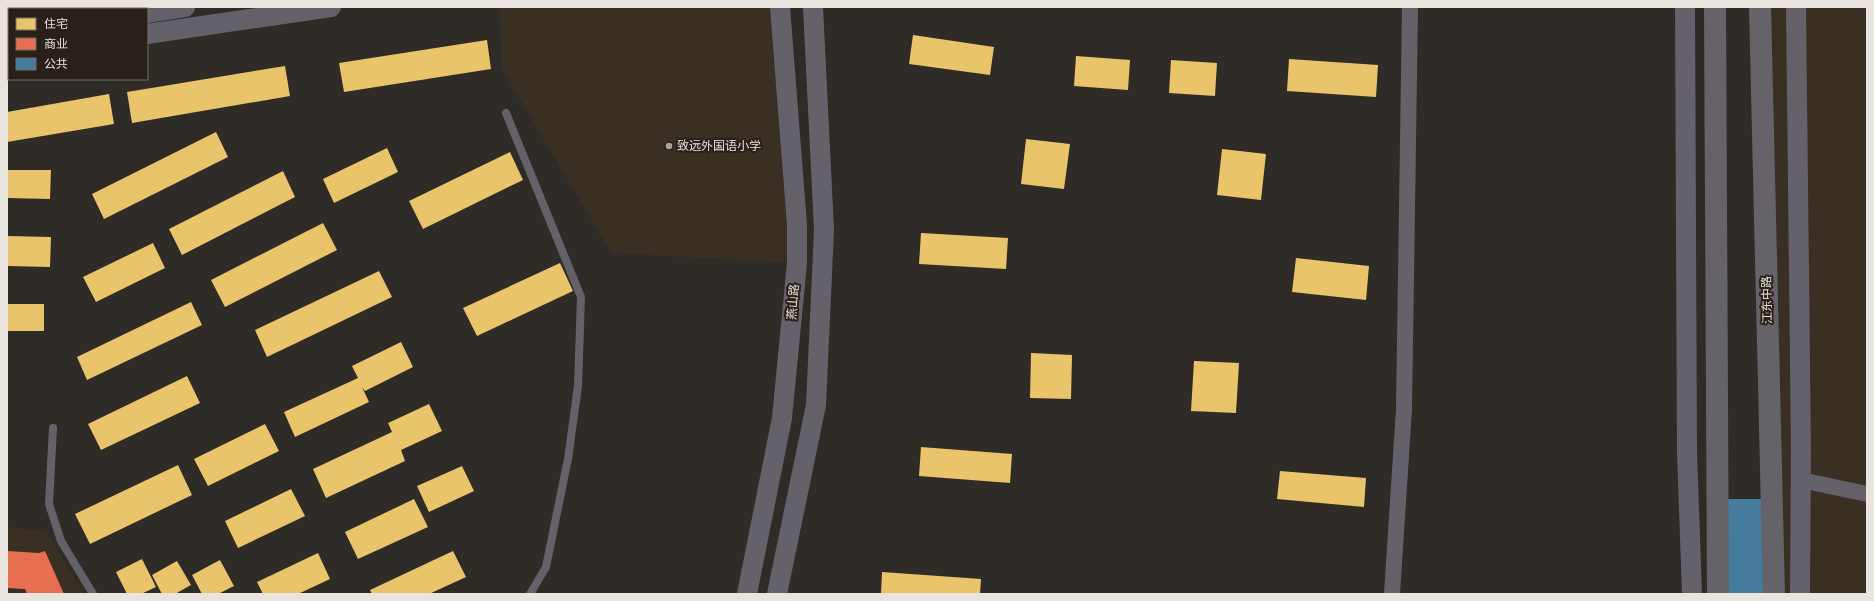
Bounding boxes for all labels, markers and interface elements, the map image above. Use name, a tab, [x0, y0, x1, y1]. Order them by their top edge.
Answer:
legend	[8, 8, 148, 80]
text: 住宅	[44, 17, 68, 31]
text: 商业	[44, 37, 68, 51]
text: 公共	[44, 57, 68, 71]
place label: 致远外国语小学	[677, 139, 761, 153]
marker: 致远外国语小学	[664, 141, 674, 151]
street label: 江东中路	[1760, 276, 1774, 324]
street label: 燕山路	[784, 283, 802, 321]

